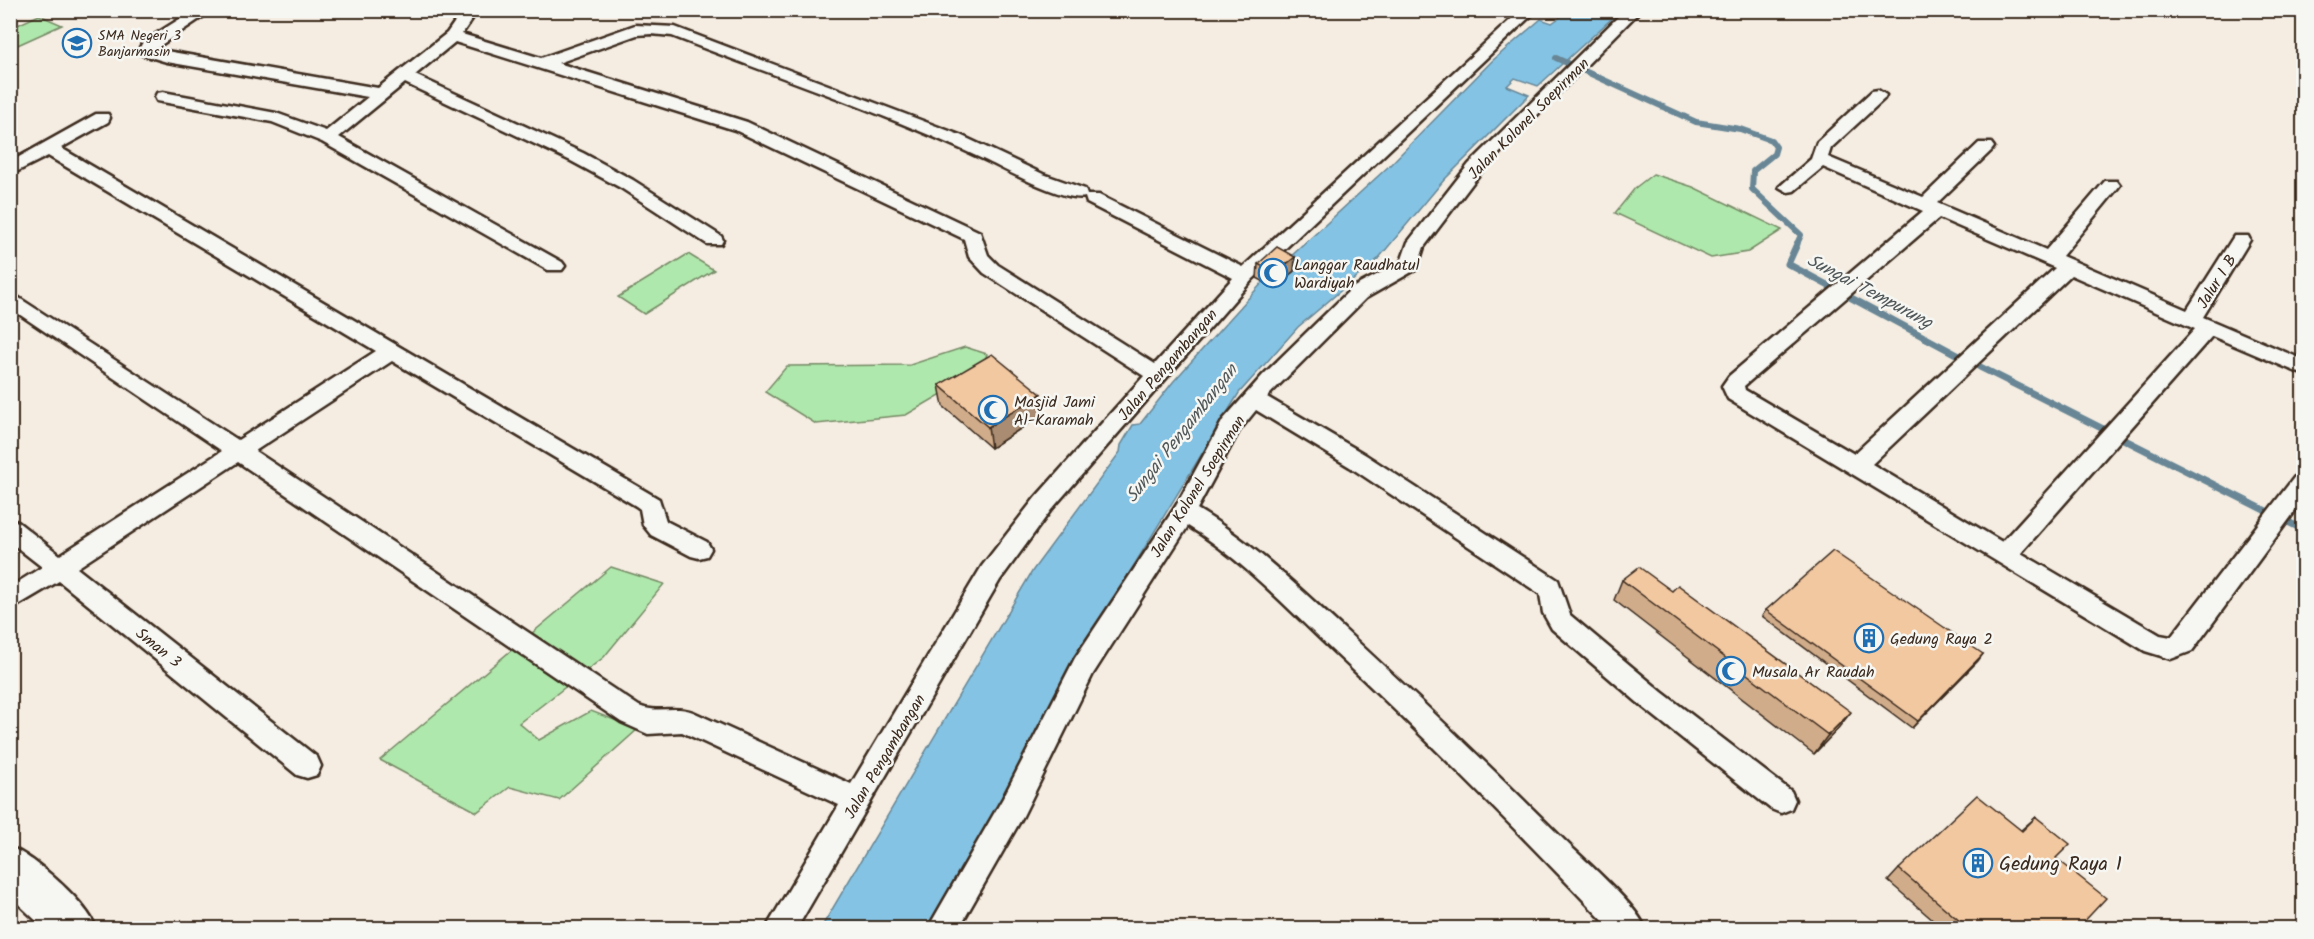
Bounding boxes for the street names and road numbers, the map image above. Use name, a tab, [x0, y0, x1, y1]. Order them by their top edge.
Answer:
street label: Jalan Kolonel Soepirman	[1462, 52, 1596, 186]
street label: Jalur I B	[2191, 250, 2244, 314]
street label: Jalan Pengambangan	[1112, 303, 1224, 427]
street label: Jalan Kolonel Soepirman	[1144, 411, 1252, 563]
street label: Sman 3	[130, 622, 186, 675]
street label: Jalan Pengambangan	[838, 690, 932, 824]

